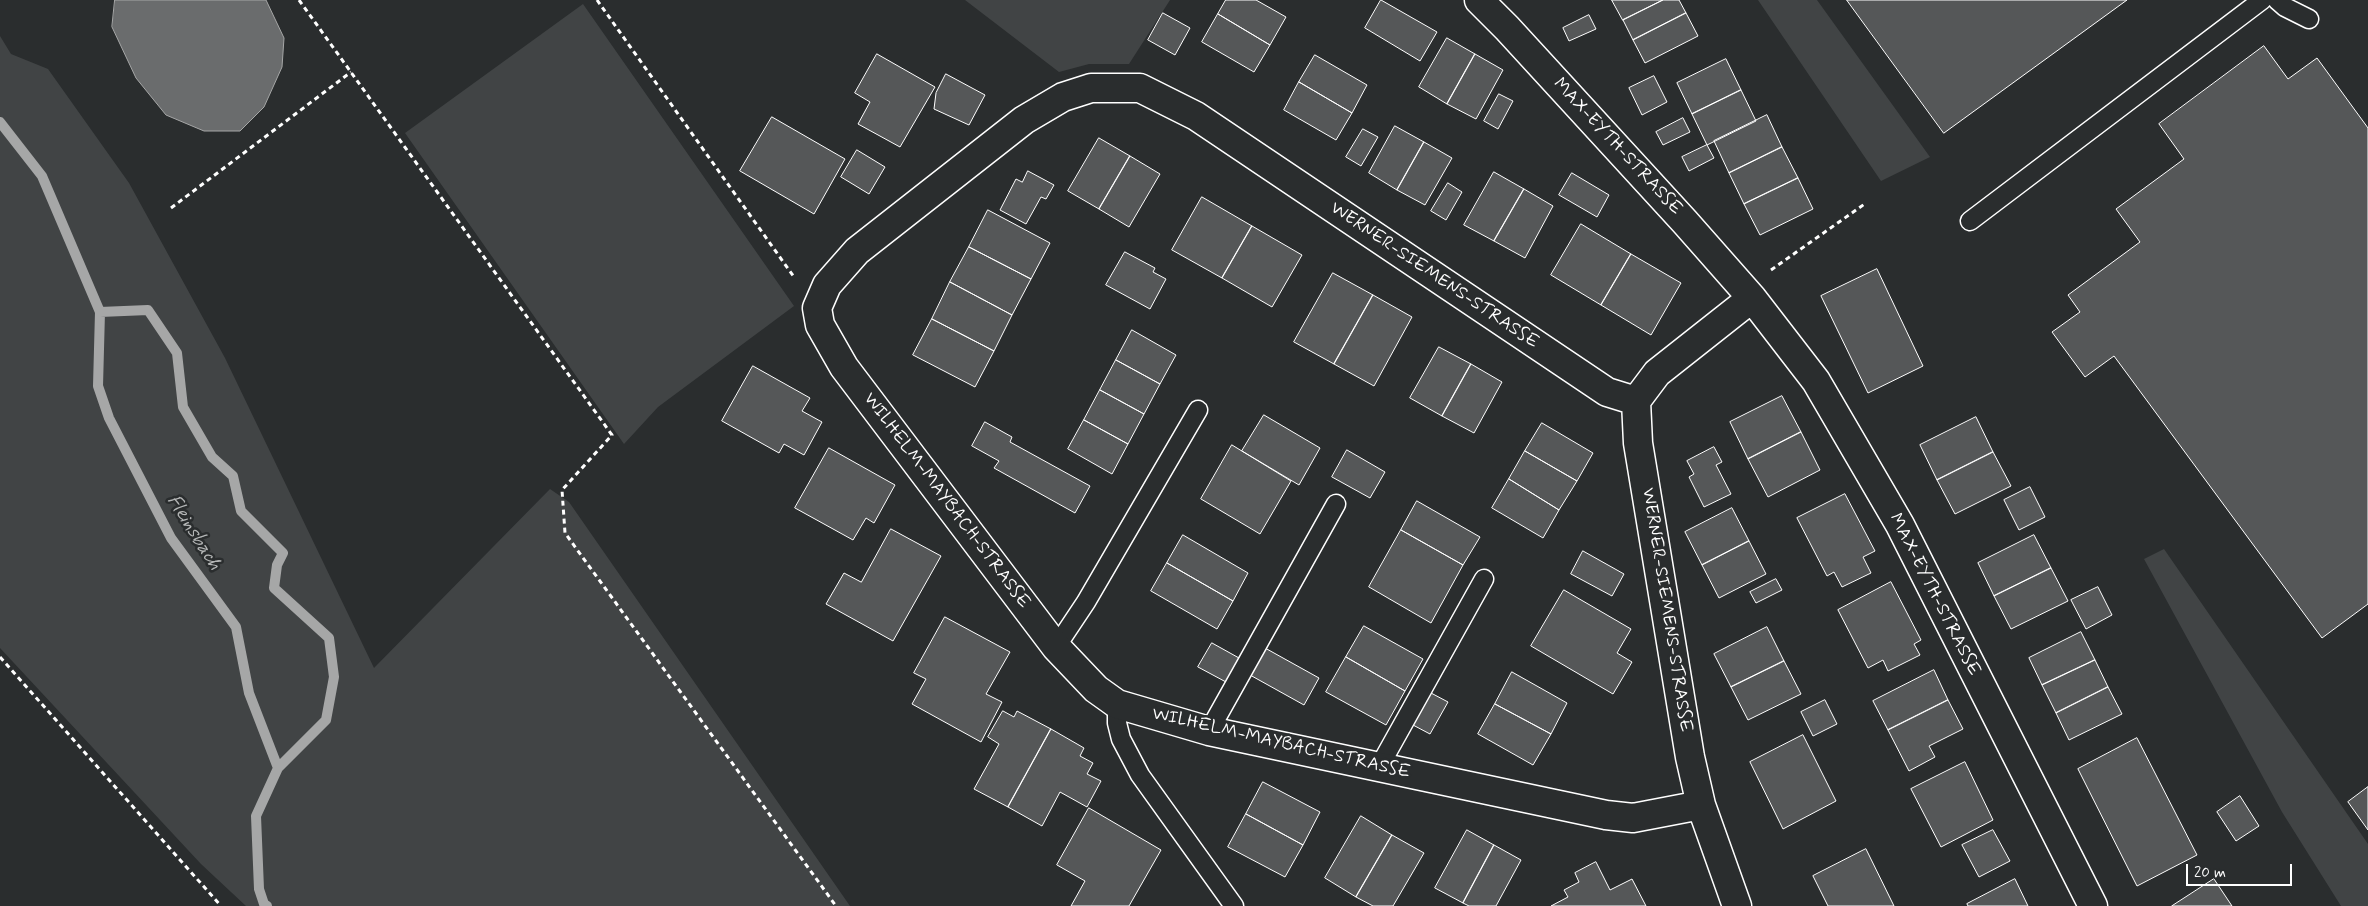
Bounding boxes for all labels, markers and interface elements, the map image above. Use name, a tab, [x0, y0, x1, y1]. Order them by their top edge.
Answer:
street label: MAX-EYTH-STRASSE	[1548, 74, 1686, 220]
street label: WERNER-SIEMENS-STRASSE	[1326, 198, 1542, 354]
street label: WILHELM-MAYBACH-STRASSE	[858, 389, 1034, 613]
street label: WERNER-SIEMENS-STRASSE	[1636, 486, 1696, 734]
water label: Fleinsbach	[161, 491, 225, 575]
street label: MAX-EYTH-STRASSE	[1884, 510, 1984, 680]
street label: WILHELM-MAYBACH-STRASSE	[1150, 704, 1412, 784]
scale bar	[2188, 854, 2294, 886]
text: 20 m	[2194, 863, 2226, 883]

